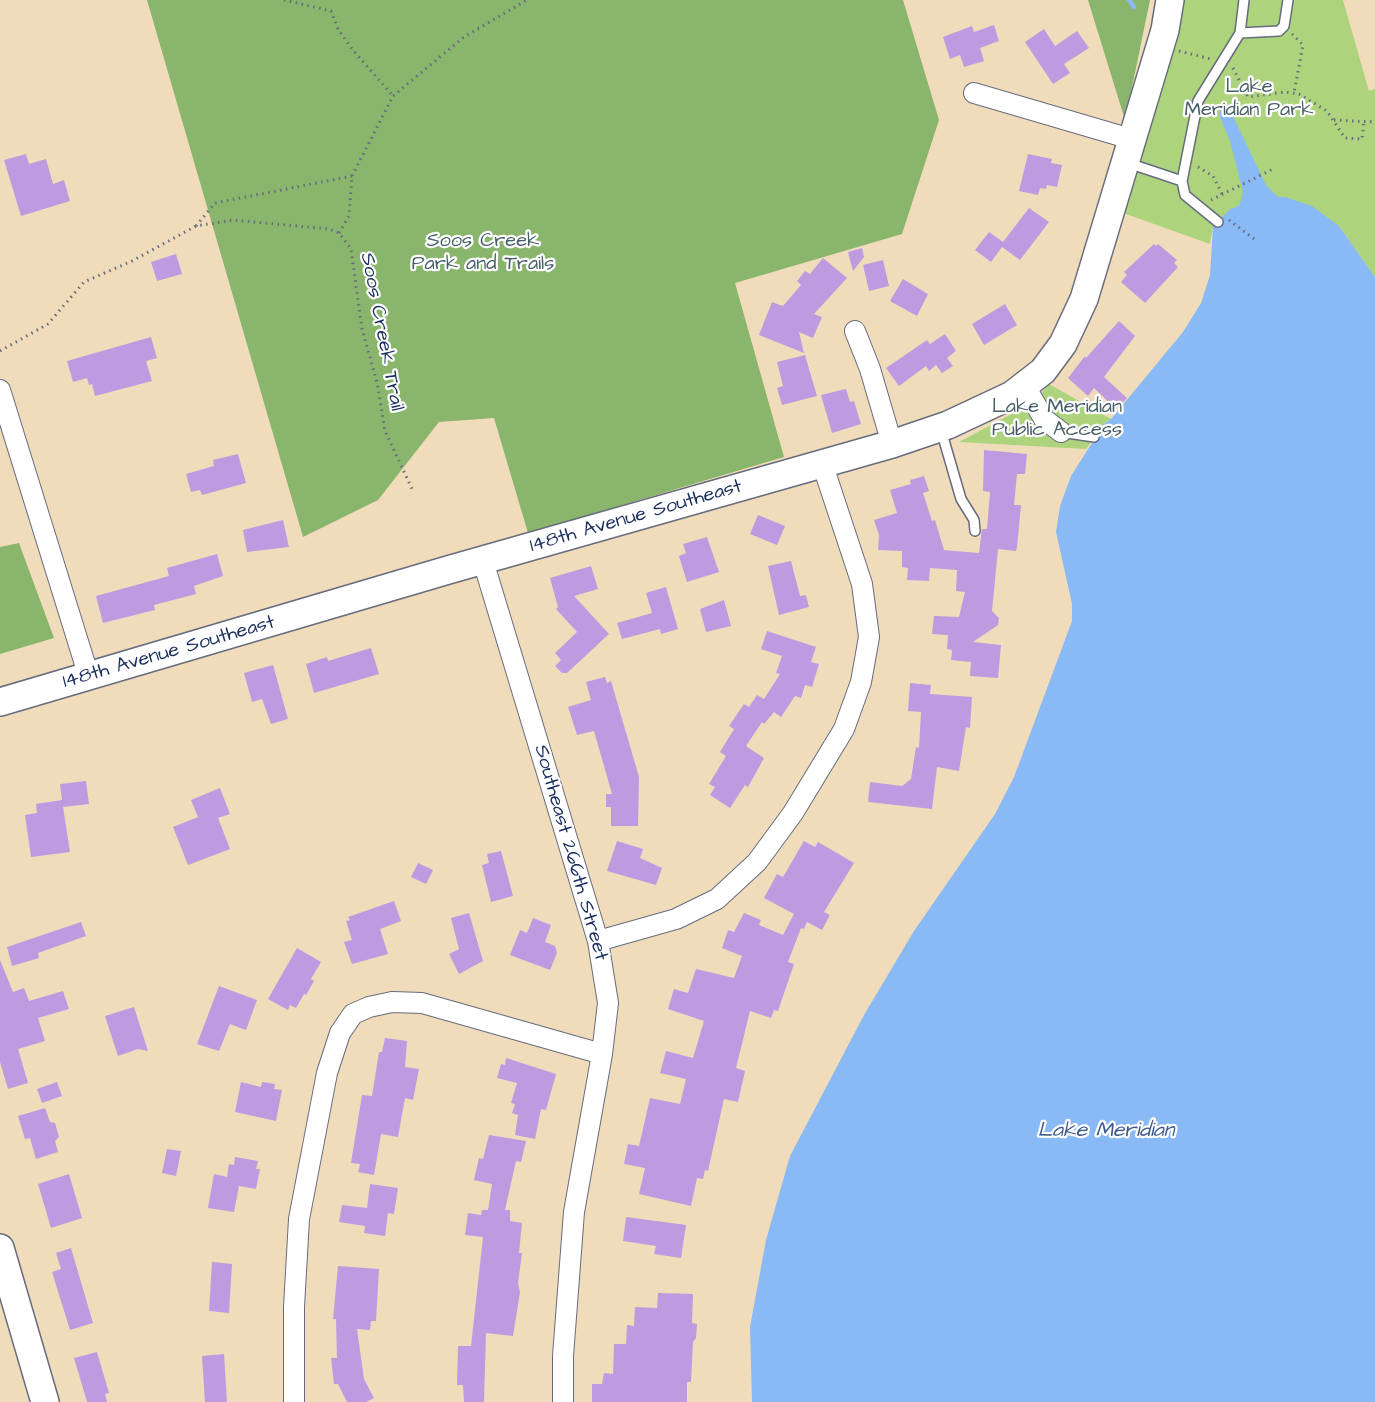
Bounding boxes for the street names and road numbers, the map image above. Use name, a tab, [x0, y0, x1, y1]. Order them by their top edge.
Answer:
street label: Soos Creek Trail	[354, 251, 408, 413]
street label: 148th Avenue Southeast	[527, 475, 745, 559]
street label: 148th Avenue Southeast	[60, 611, 278, 695]
street label: Southeast 266th Street	[528, 742, 612, 964]

